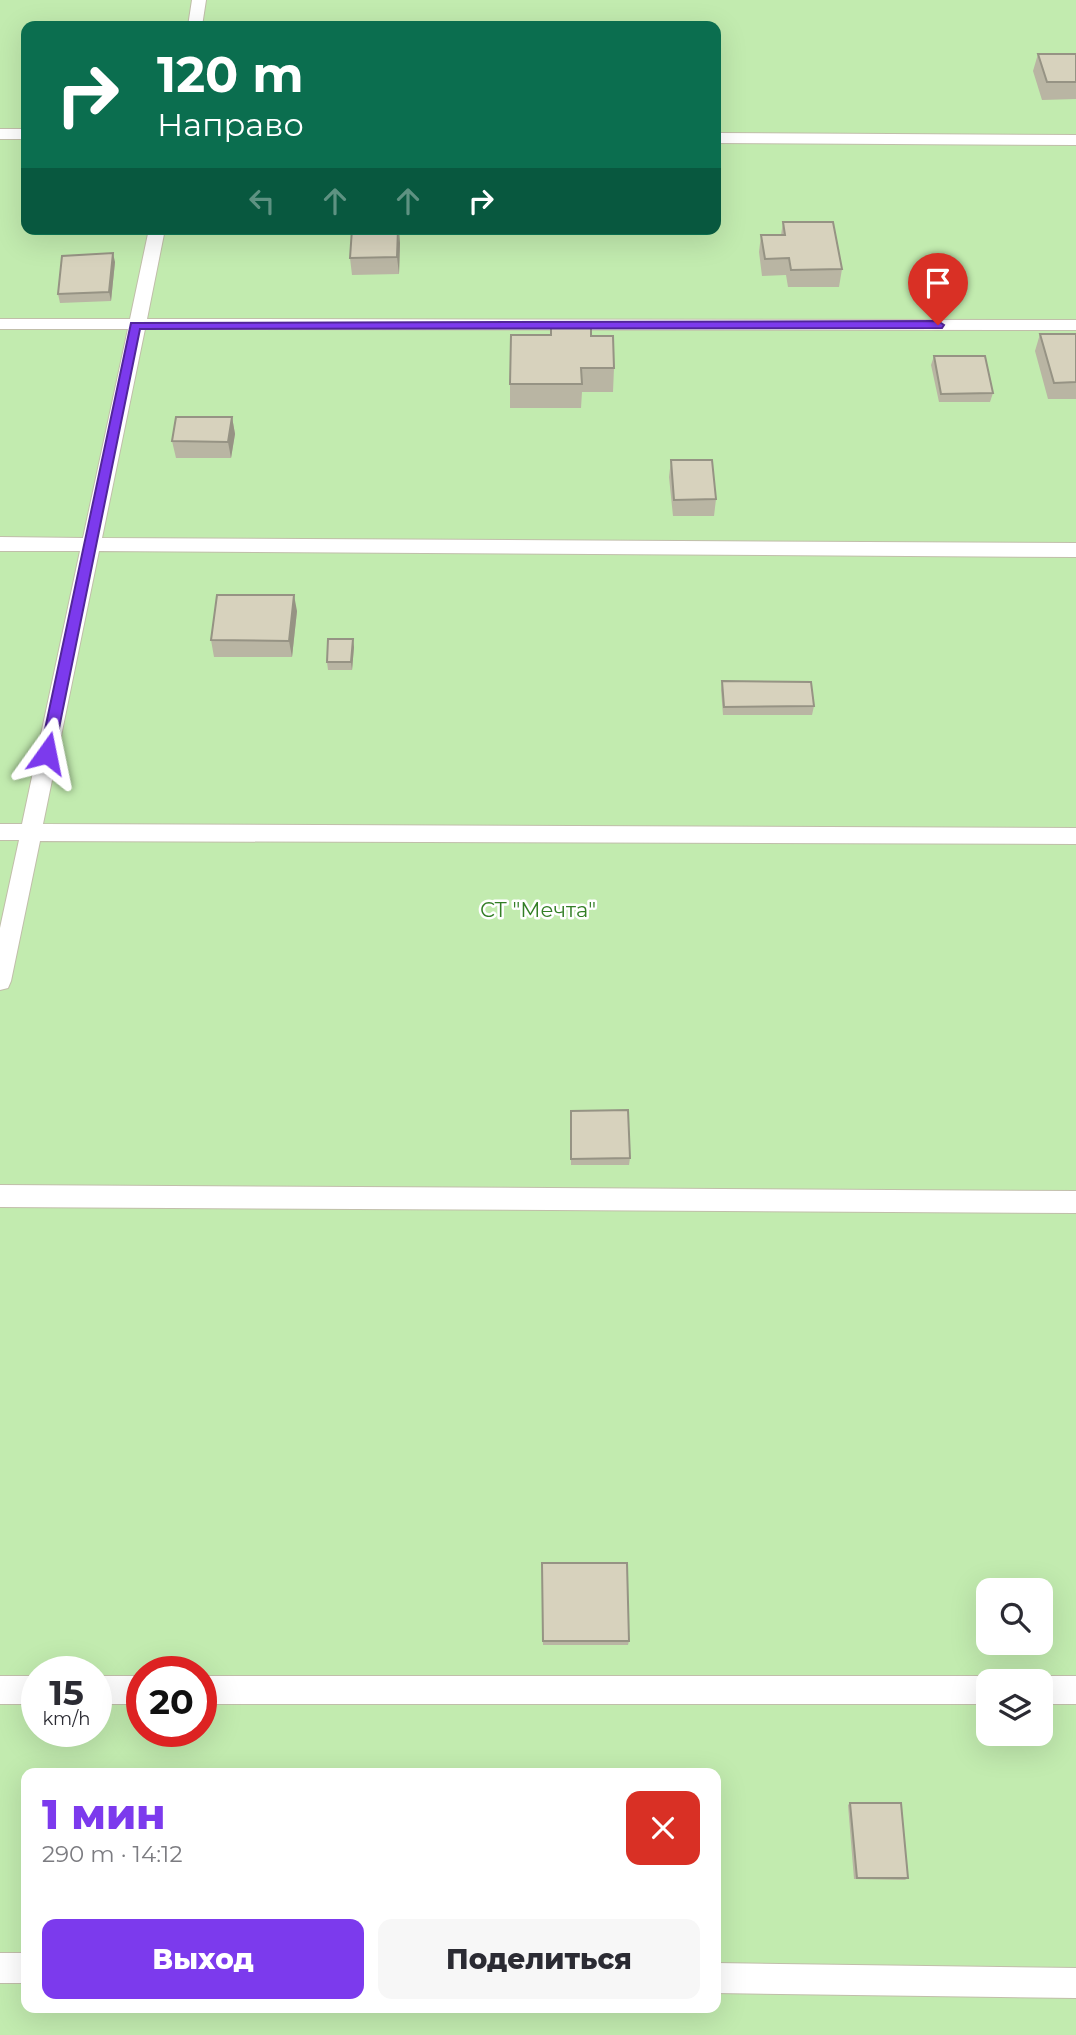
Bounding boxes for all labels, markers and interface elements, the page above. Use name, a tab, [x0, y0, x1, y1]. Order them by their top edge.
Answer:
text: 120 m	[157, 45, 304, 104]
icon: right	[42, 49, 133, 140]
text: Направо	[157, 105, 304, 144]
icon: left	[243, 182, 281, 220]
icon: ahead	[316, 182, 354, 220]
icon: ahead	[389, 182, 427, 220]
icon: right	[462, 182, 500, 220]
pin	[908, 253, 968, 325]
icon: arrive	[919, 264, 957, 302]
position arrow	[10, 716, 84, 790]
park label: СТ "Мечта"	[480, 897, 596, 922]
map controls	[976, 1578, 1053, 1746]
button: search	[976, 1578, 1053, 1655]
speed limit sign: 20	[126, 1656, 217, 1747]
button: layers	[976, 1669, 1053, 1746]
text: 15	[49, 1671, 84, 1714]
text: km/h	[42, 1708, 91, 1730]
text: 1 мин	[42, 1788, 166, 1840]
button: close	[626, 1791, 700, 1865]
text: 290 m · 14:12	[42, 1840, 182, 1868]
button: Выход	[42, 1919, 364, 1999]
button: Поделиться	[378, 1919, 700, 1999]

